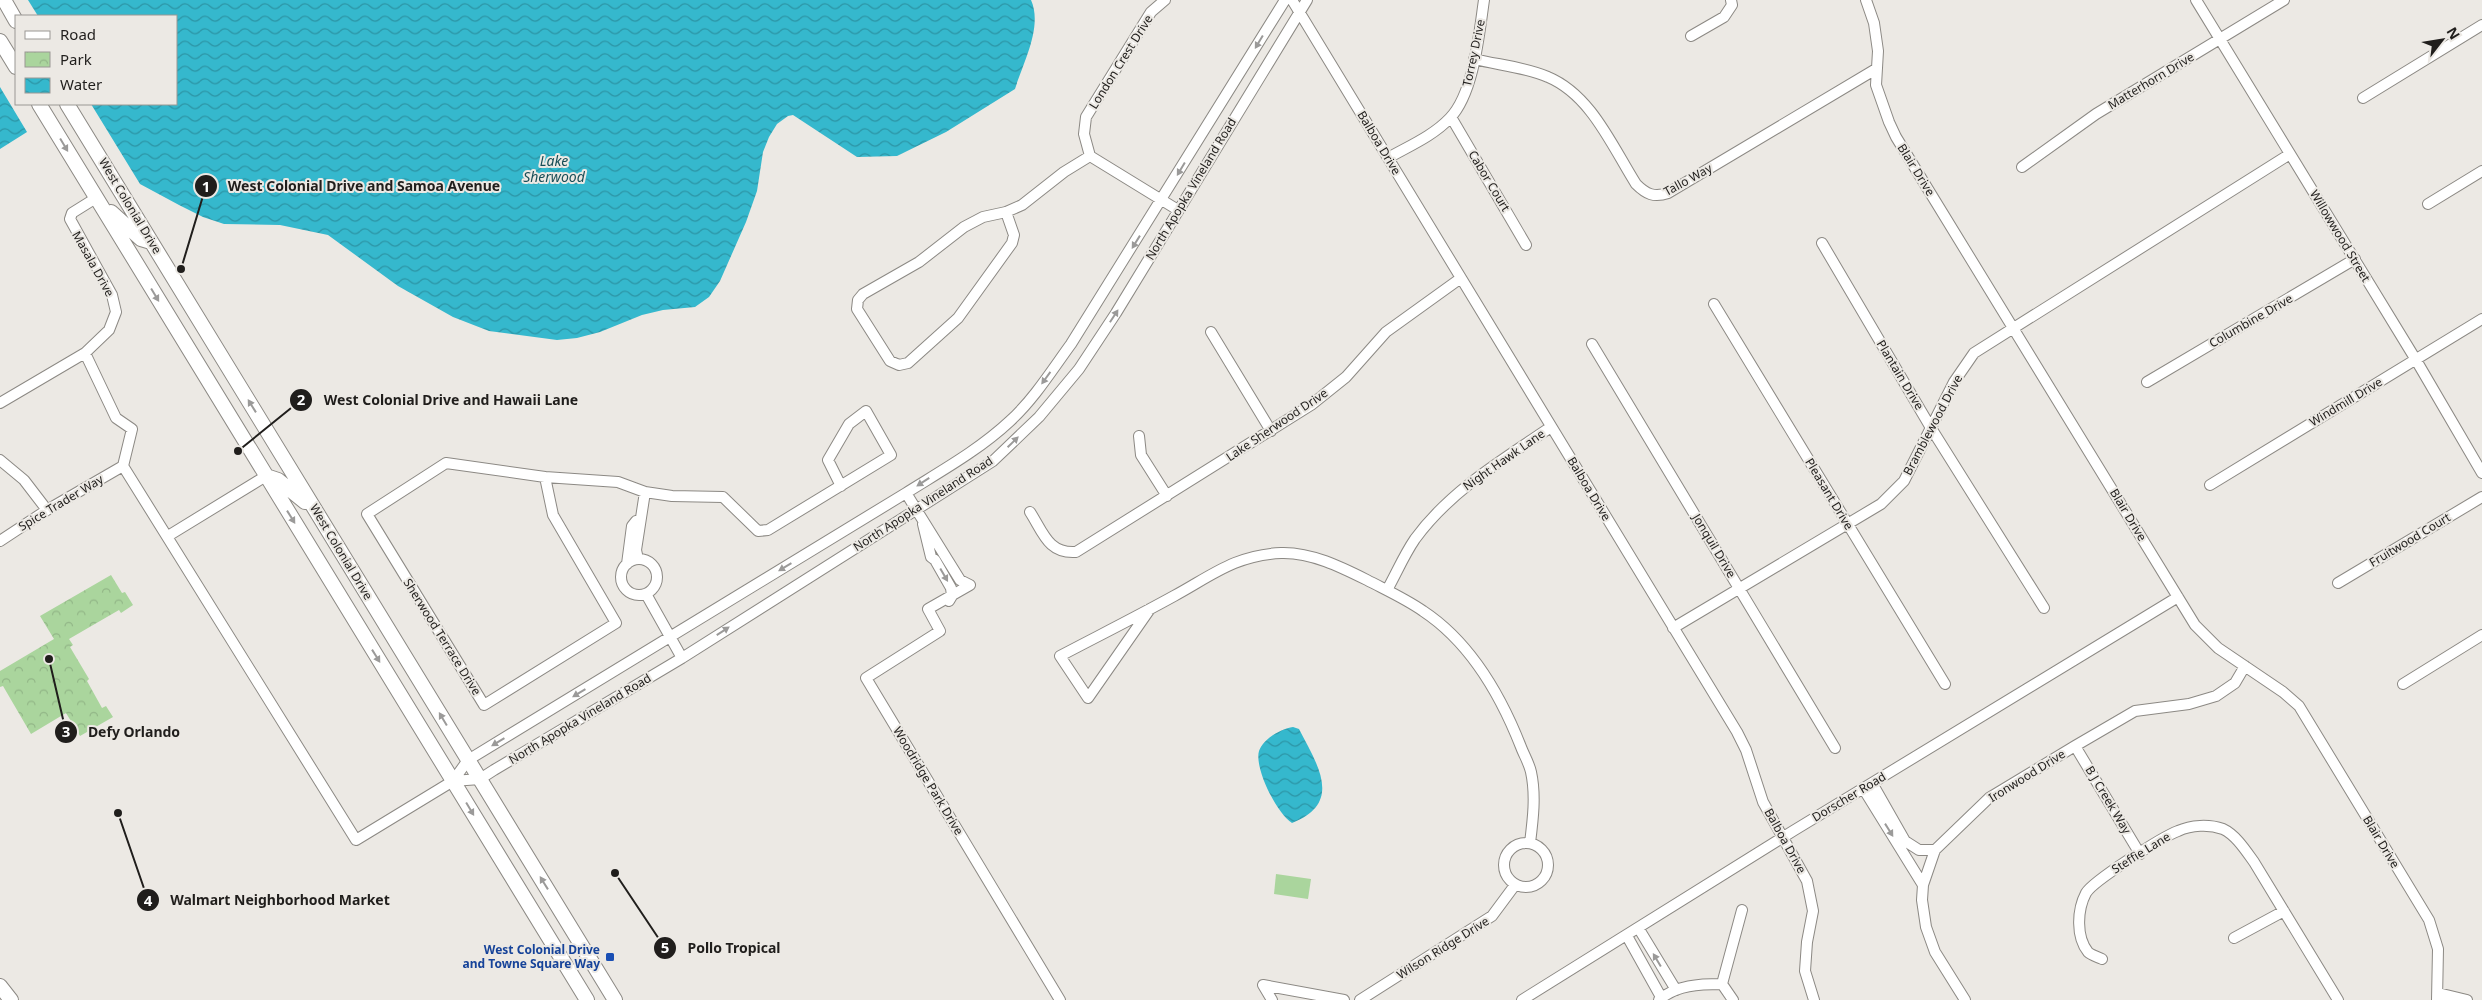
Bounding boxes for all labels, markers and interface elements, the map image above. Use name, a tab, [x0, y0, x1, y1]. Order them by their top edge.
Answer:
street label: London Crest Drive	[1085, 11, 1157, 112]
legend	[15, 15, 178, 105]
north arrow	[2417, 15, 2467, 65]
street label: Torrey Drive	[1458, 18, 1489, 88]
text: N	[2442, 23, 2465, 43]
text: Road	[60, 24, 96, 44]
one-way arrow	[1255, 35, 1264, 48]
street label: Matterhorn Drive	[2104, 48, 2197, 113]
text: Park	[60, 49, 92, 69]
text: Water	[60, 74, 102, 94]
street label: Balboa Drive	[1354, 108, 1405, 178]
street label: North Apopka Vineland Road	[1141, 114, 1240, 263]
one-way arrow	[59, 139, 69, 152]
street label: Blair Drive	[1894, 140, 1939, 199]
street label: Cabor Court	[1464, 147, 1515, 215]
water label: Lake Sherwood	[523, 151, 586, 186]
street label: West Colonial Drive	[95, 155, 166, 257]
street label: Tallo Way	[1661, 159, 1716, 200]
one-way arrow	[1177, 163, 1186, 176]
callout: West Colonial Drive and Samoa Avenue	[193, 172, 510, 201]
text: 1	[202, 176, 210, 196]
text: West Colonial Drive and Samoa Avenue	[228, 176, 500, 195]
street label: Willowwood Street	[2306, 186, 2375, 286]
street label: Masala Drive	[68, 228, 119, 300]
one-way arrow	[1131, 236, 1140, 249]
one-way arrow	[151, 288, 160, 301]
street label: Columbine Drive	[2206, 290, 2296, 351]
one-way arrow	[1109, 309, 1119, 322]
street label: Plantain Drive	[1873, 337, 1928, 413]
one-way arrow	[1041, 371, 1051, 385]
street label: Bramblewood Drive	[1899, 371, 1966, 478]
street label: Windmill Drive	[2306, 373, 2386, 430]
street label: Lake Sherwood Drive	[1223, 384, 1331, 465]
callout: West Colonial Drive and Hawaii Lane	[289, 385, 588, 414]
text: 2	[297, 389, 306, 409]
text: West Colonial Drive and Hawaii Lane	[324, 390, 578, 409]
one-way arrow	[248, 400, 257, 413]
street label: Night Hawk Lane	[1459, 425, 1548, 494]
one-way arrow	[1006, 436, 1018, 448]
street label: North Apopka Vineland Road	[850, 452, 996, 555]
street label: Balboa Drive	[1564, 454, 1615, 524]
street label: Pleasant Drive	[1801, 455, 1858, 533]
street label: Spice Trader Way	[15, 470, 107, 535]
one-way arrow	[917, 477, 930, 487]
street label: Blair Drive	[2106, 485, 2151, 544]
street label: West Colonial Drive	[306, 501, 377, 603]
street label: Fruitwood Court	[2366, 508, 2454, 571]
street label: Jonquil Drive	[1688, 510, 1740, 581]
one-way arrow	[287, 511, 296, 524]
one-way arrow	[778, 563, 791, 572]
one-way arrow	[940, 568, 948, 583]
street label: Sherwood Terrace Drive	[400, 575, 485, 698]
one-way arrow	[716, 627, 729, 636]
one-way arrow	[372, 649, 381, 662]
street label: North Apopka Vineland Road	[505, 669, 654, 768]
one-way arrow	[572, 688, 586, 697]
one-way arrow	[438, 712, 448, 725]
callout: Defy Orlando	[53, 717, 191, 746]
text: 3	[62, 721, 70, 741]
text: Defy Orlando	[88, 722, 180, 741]
street label: Woodridge Park Drive	[889, 723, 968, 838]
one-way arrow	[491, 738, 504, 747]
street label: Ironwood Drive	[1985, 745, 2069, 806]
street label: B J Creek Way	[2081, 763, 2136, 838]
street label: Dorscher Road	[1809, 768, 1889, 825]
one-way arrow	[466, 803, 475, 816]
street label: Balboa Drive	[1761, 805, 1810, 876]
street label: Blair Drive	[2359, 812, 2404, 871]
one-way arrow	[1884, 823, 1893, 836]
street label: Steffie Lane	[2108, 828, 2173, 877]
one-way arrow	[539, 877, 548, 890]
callout: Walmart Neighborhood Market	[135, 886, 400, 915]
text: 4	[144, 890, 153, 910]
text: Walmart Neighborhood Market	[170, 890, 390, 909]
street label: Wilson Ridge Drive	[1393, 912, 1492, 983]
callout: Pollo Tropical	[652, 933, 790, 962]
text: 5	[661, 937, 669, 957]
text: Pollo Tropical	[687, 938, 781, 957]
place label: West Colonial Drive and Towne Square Way	[463, 941, 600, 972]
marker: West Colonial Drive and Towne Square Way	[604, 951, 616, 963]
one-way arrow	[1653, 953, 1662, 966]

